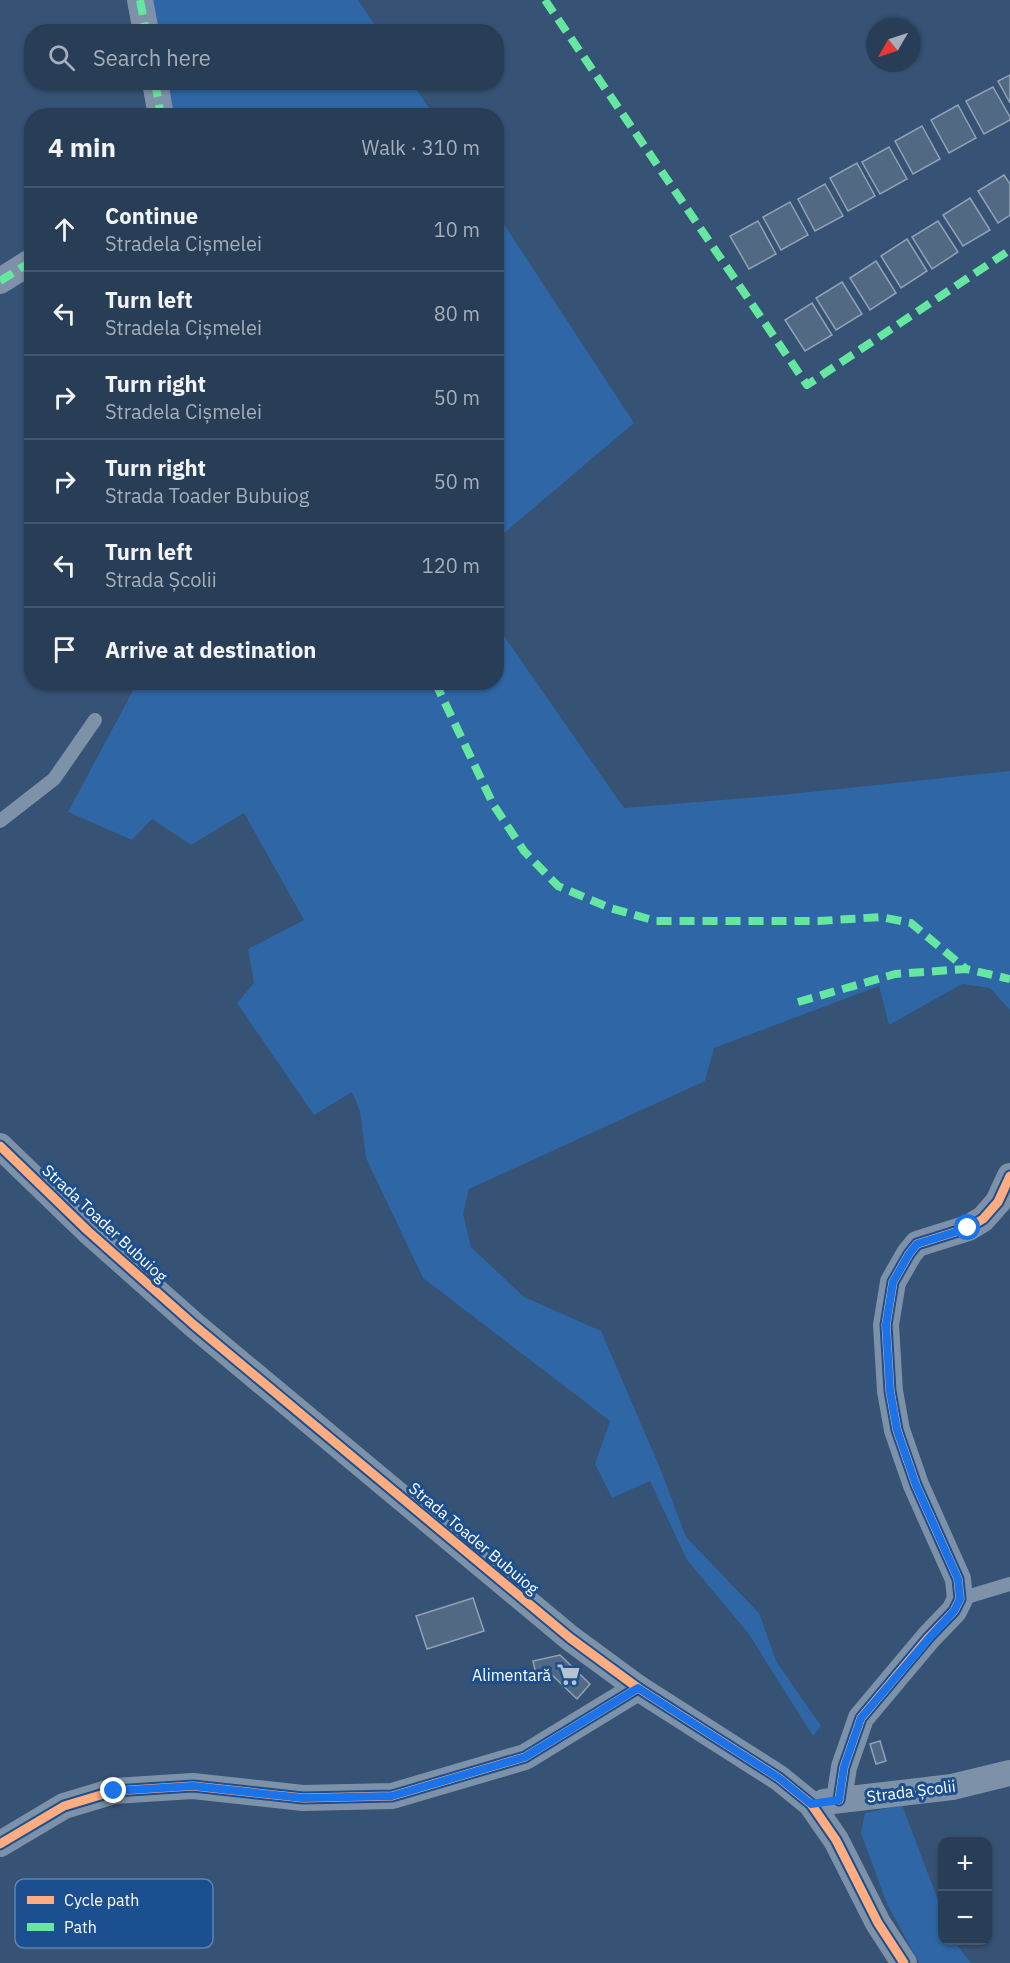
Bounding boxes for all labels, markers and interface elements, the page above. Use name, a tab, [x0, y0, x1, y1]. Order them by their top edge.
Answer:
north arrow	[866, 18, 920, 72]
search box	[24, 24, 504, 90]
icon: search	[45, 41, 78, 74]
text: Search here	[93, 43, 211, 72]
text: 4 min	[48, 130, 116, 164]
text: Walk · 310 m	[362, 134, 480, 161]
text: Continue	[105, 201, 198, 230]
icon: ahead	[48, 213, 81, 246]
text: 10 m	[434, 216, 480, 243]
text: Stradela Cișmelei	[105, 230, 262, 257]
text: Turn left	[105, 285, 193, 314]
icon: left	[48, 297, 81, 330]
text: 80 m	[434, 300, 480, 327]
text: Stradela Cișmelei	[105, 314, 262, 341]
text: Turn right	[105, 369, 206, 398]
icon: right	[48, 381, 81, 414]
text: 50 m	[434, 384, 480, 411]
text: Stradela Cișmelei	[105, 398, 262, 425]
text: Turn right	[105, 453, 206, 482]
icon: right	[48, 465, 81, 498]
text: 50 m	[434, 468, 480, 495]
text: Strada Toader Bubuiog	[105, 482, 309, 509]
text: Turn left	[105, 537, 193, 566]
icon: left	[48, 549, 81, 582]
text: 120 m	[422, 552, 480, 579]
text: Strada Școlii	[105, 566, 217, 593]
icon: arrive	[48, 633, 81, 666]
text: Arrive at destination	[105, 635, 316, 664]
street label: Strada Toader Bubuiog	[38, 1160, 172, 1286]
route start	[954, 1214, 980, 1240]
street label: Strada Toader Bubuiog	[405, 1478, 543, 1599]
supermarket icon: Alimentară	[556, 1662, 582, 1688]
place label: Alimentară	[472, 1665, 551, 1685]
street label: Strada Școlii	[865, 1776, 957, 1806]
route end	[100, 1777, 126, 1803]
map controls	[938, 1837, 992, 1945]
button: +	[938, 1837, 992, 1891]
legend	[15, 1879, 213, 1948]
text: Cycle path	[64, 1890, 139, 1910]
button: −	[938, 1891, 992, 1945]
text: Path	[64, 1917, 97, 1937]

